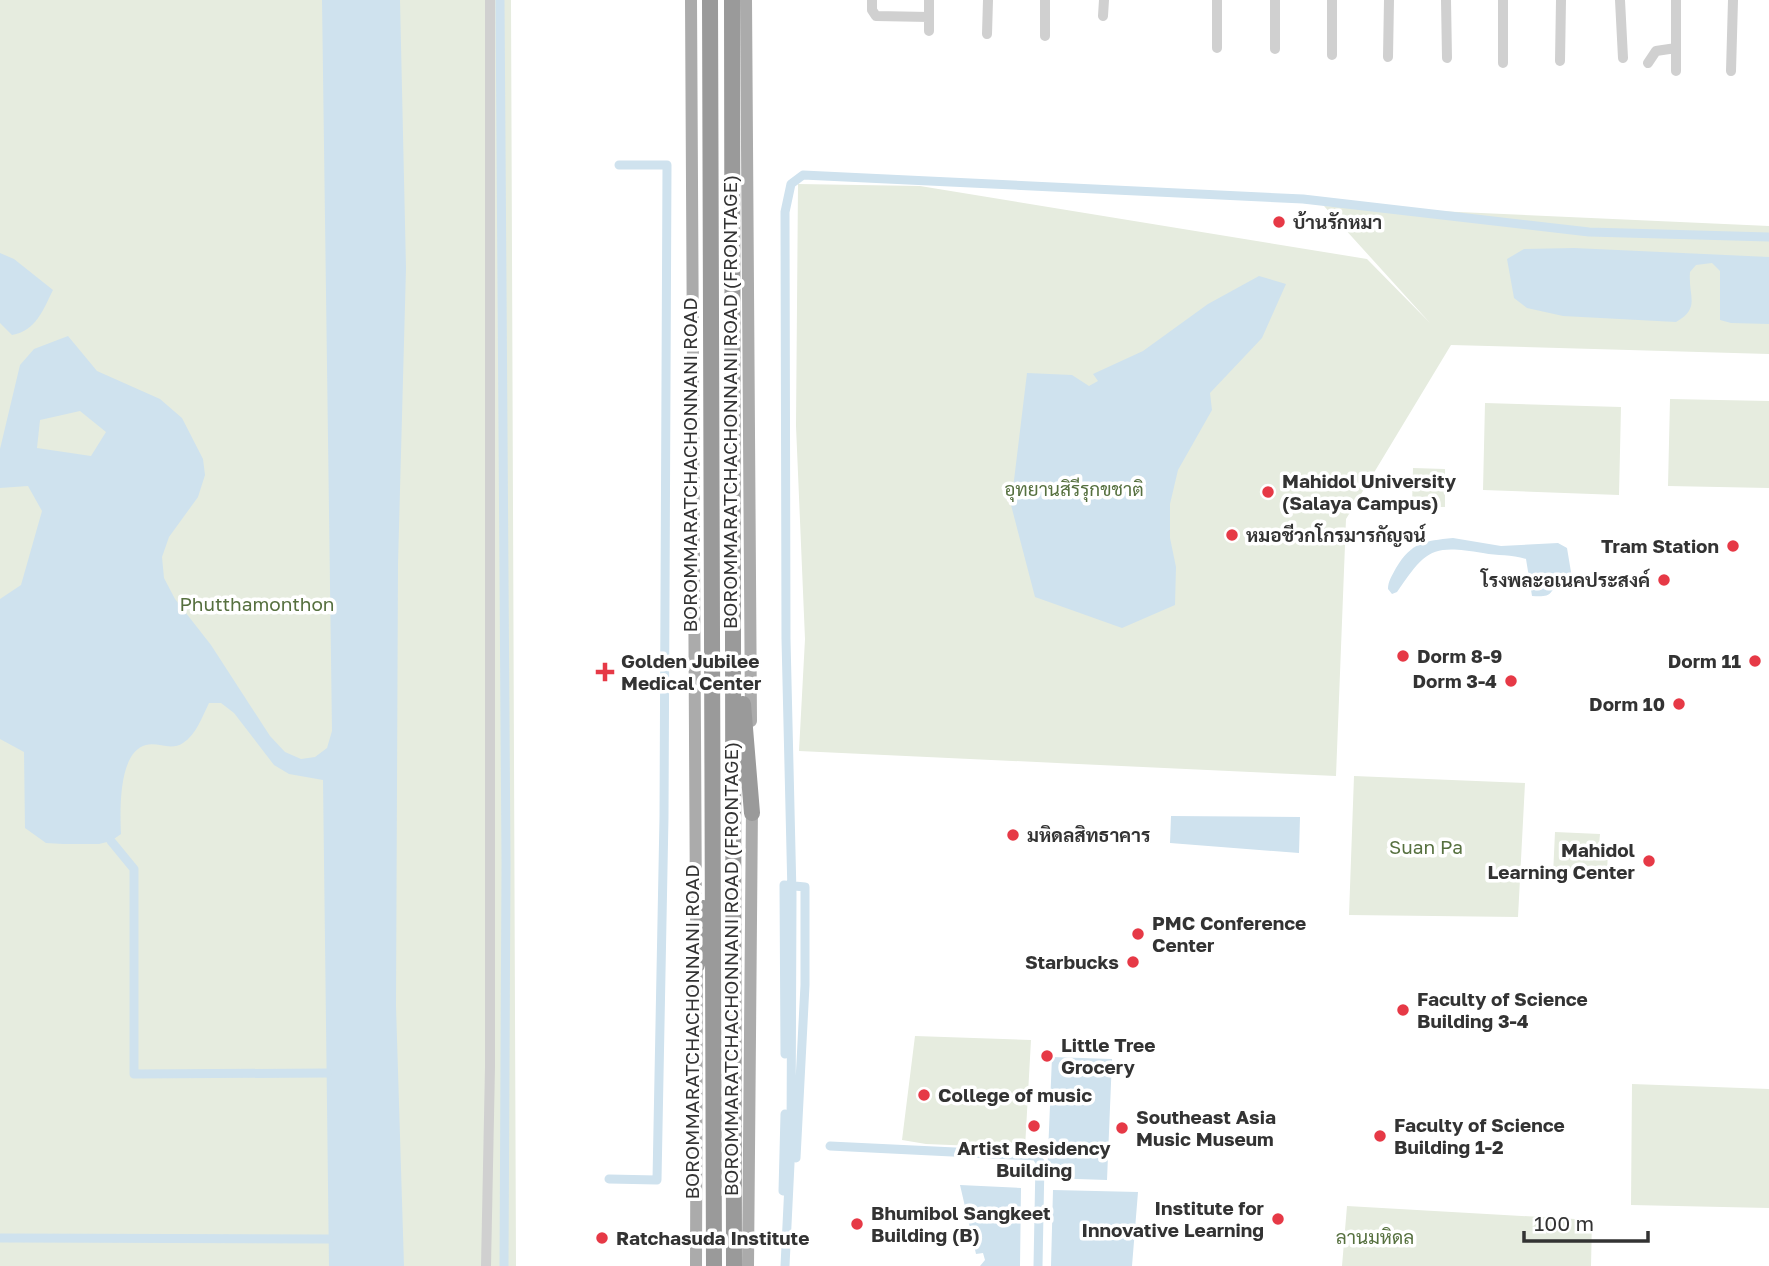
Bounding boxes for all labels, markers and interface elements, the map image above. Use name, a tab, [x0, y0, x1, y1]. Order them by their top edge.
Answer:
street label: BOROMMARATCHACHONNANI ROAD (FRONTAGE)	[718, 175, 741, 629]
place label: บ้านรักหมา	[1293, 210, 1382, 233]
marker: บ้านรักหมา	[1271, 214, 1287, 230]
street label: BOROMMARATCHACHONNANI ROAD	[678, 297, 701, 633]
place label: Mahidol University (Salaya Campus)	[1282, 469, 1457, 514]
park label: อุทยานสิรีรุกขชาติ	[1004, 477, 1144, 502]
marker: Mahidol University (Salaya Campus)	[1260, 484, 1276, 500]
place label: หมอชีวกโกรมารกัญจน์	[1246, 523, 1427, 547]
marker: หมอชีวกโกรมารกัญจน์	[1224, 527, 1240, 543]
place label: Tram Station	[1601, 534, 1719, 557]
marker: Tram Station	[1725, 538, 1741, 554]
place label: โรงพละอเนคประสงค์	[1480, 568, 1651, 591]
marker: โรงพละอเนคประสงค์	[1656, 572, 1672, 588]
park label: Phutthamonthon	[179, 592, 335, 615]
place label: Dorm 8-9	[1417, 644, 1502, 667]
marker: Dorm 8-9	[1395, 648, 1411, 664]
place label: Golden Jubilee Medical Center	[621, 649, 762, 694]
place label: Dorm 11	[1668, 649, 1741, 672]
marker: Dorm 11	[1747, 653, 1763, 669]
marker: Golden Jubilee Medical Center	[595, 662, 615, 682]
place label: Dorm 3-4	[1413, 669, 1497, 692]
marker: Dorm 3-4	[1503, 673, 1519, 689]
place label: Dorm 10	[1589, 692, 1665, 715]
marker: Dorm 10	[1671, 696, 1687, 712]
street label: BOROMMARATCHACHONNANI ROAD (FRONTAGE)	[719, 742, 742, 1196]
place label: มหิดลสิทธาคาร	[1027, 823, 1150, 846]
marker: มหิดลสิทธาคาร	[1005, 827, 1021, 843]
park label: Suan Pa	[1389, 835, 1463, 858]
place label: Mahidol Learning Center	[1487, 838, 1636, 883]
marker: Mahidol Learning Center	[1641, 853, 1657, 869]
street label: BOROMMARATCHACHONNANI ROAD	[680, 864, 703, 1200]
place label: PMC Conference Center	[1152, 911, 1306, 956]
marker: PMC Conference Center	[1130, 926, 1146, 942]
place label: Starbucks	[1025, 950, 1119, 973]
marker: Starbucks	[1125, 954, 1141, 970]
place label: Faculty of Science Building 3-4	[1417, 987, 1588, 1032]
marker: Faculty of Science Building 3-4	[1395, 1002, 1411, 1018]
place label: Little Tree Grocery	[1061, 1033, 1155, 1078]
marker: Little Tree Grocery	[1039, 1048, 1055, 1064]
place label: College of music	[938, 1083, 1092, 1106]
marker: College of music	[916, 1087, 932, 1103]
place label: Southeast Asia Music Museum	[1136, 1105, 1276, 1150]
place label: Faculty of Science Building 1-2	[1394, 1113, 1565, 1158]
marker: Artist Residency Building	[1026, 1118, 1042, 1134]
marker: Southeast Asia Music Museum	[1114, 1120, 1130, 1136]
marker: Faculty of Science Building 1-2	[1372, 1128, 1388, 1144]
place label: Artist Residency Building	[957, 1136, 1111, 1181]
place label: Institute for Innovative Learning	[1082, 1196, 1265, 1241]
scale bar	[1524, 1200, 1648, 1244]
place label: Bhumibol Sangkeet Building (B)	[871, 1201, 1051, 1246]
text: 100 m	[1534, 1210, 1594, 1236]
marker: Institute for Innovative Learning	[1270, 1211, 1286, 1227]
marker: Bhumibol Sangkeet Building (B)	[849, 1216, 865, 1232]
park label: ลานมหิดล	[1336, 1225, 1414, 1248]
place label: Ratchasuda Institute	[616, 1226, 809, 1249]
marker: Ratchasuda Institute	[594, 1230, 610, 1246]

